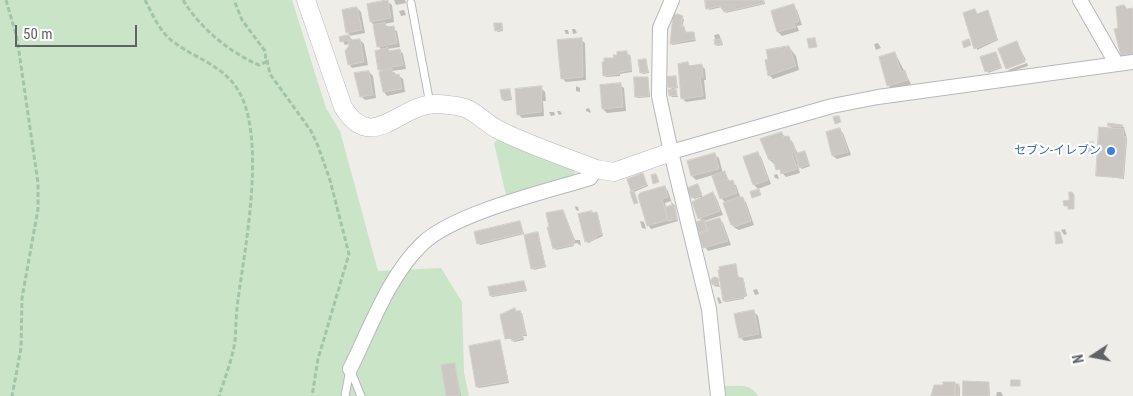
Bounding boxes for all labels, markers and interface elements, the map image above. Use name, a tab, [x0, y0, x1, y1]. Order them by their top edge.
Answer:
scale bar	[18, 15, 140, 47]
text: 50 m	[23, 25, 53, 43]
place label: セブン-イレブン	[1014, 144, 1101, 158]
marker: セブン-イレブン	[1105, 145, 1117, 157]
north arrow	[1068, 331, 1118, 381]
text: N	[1070, 353, 1087, 365]

